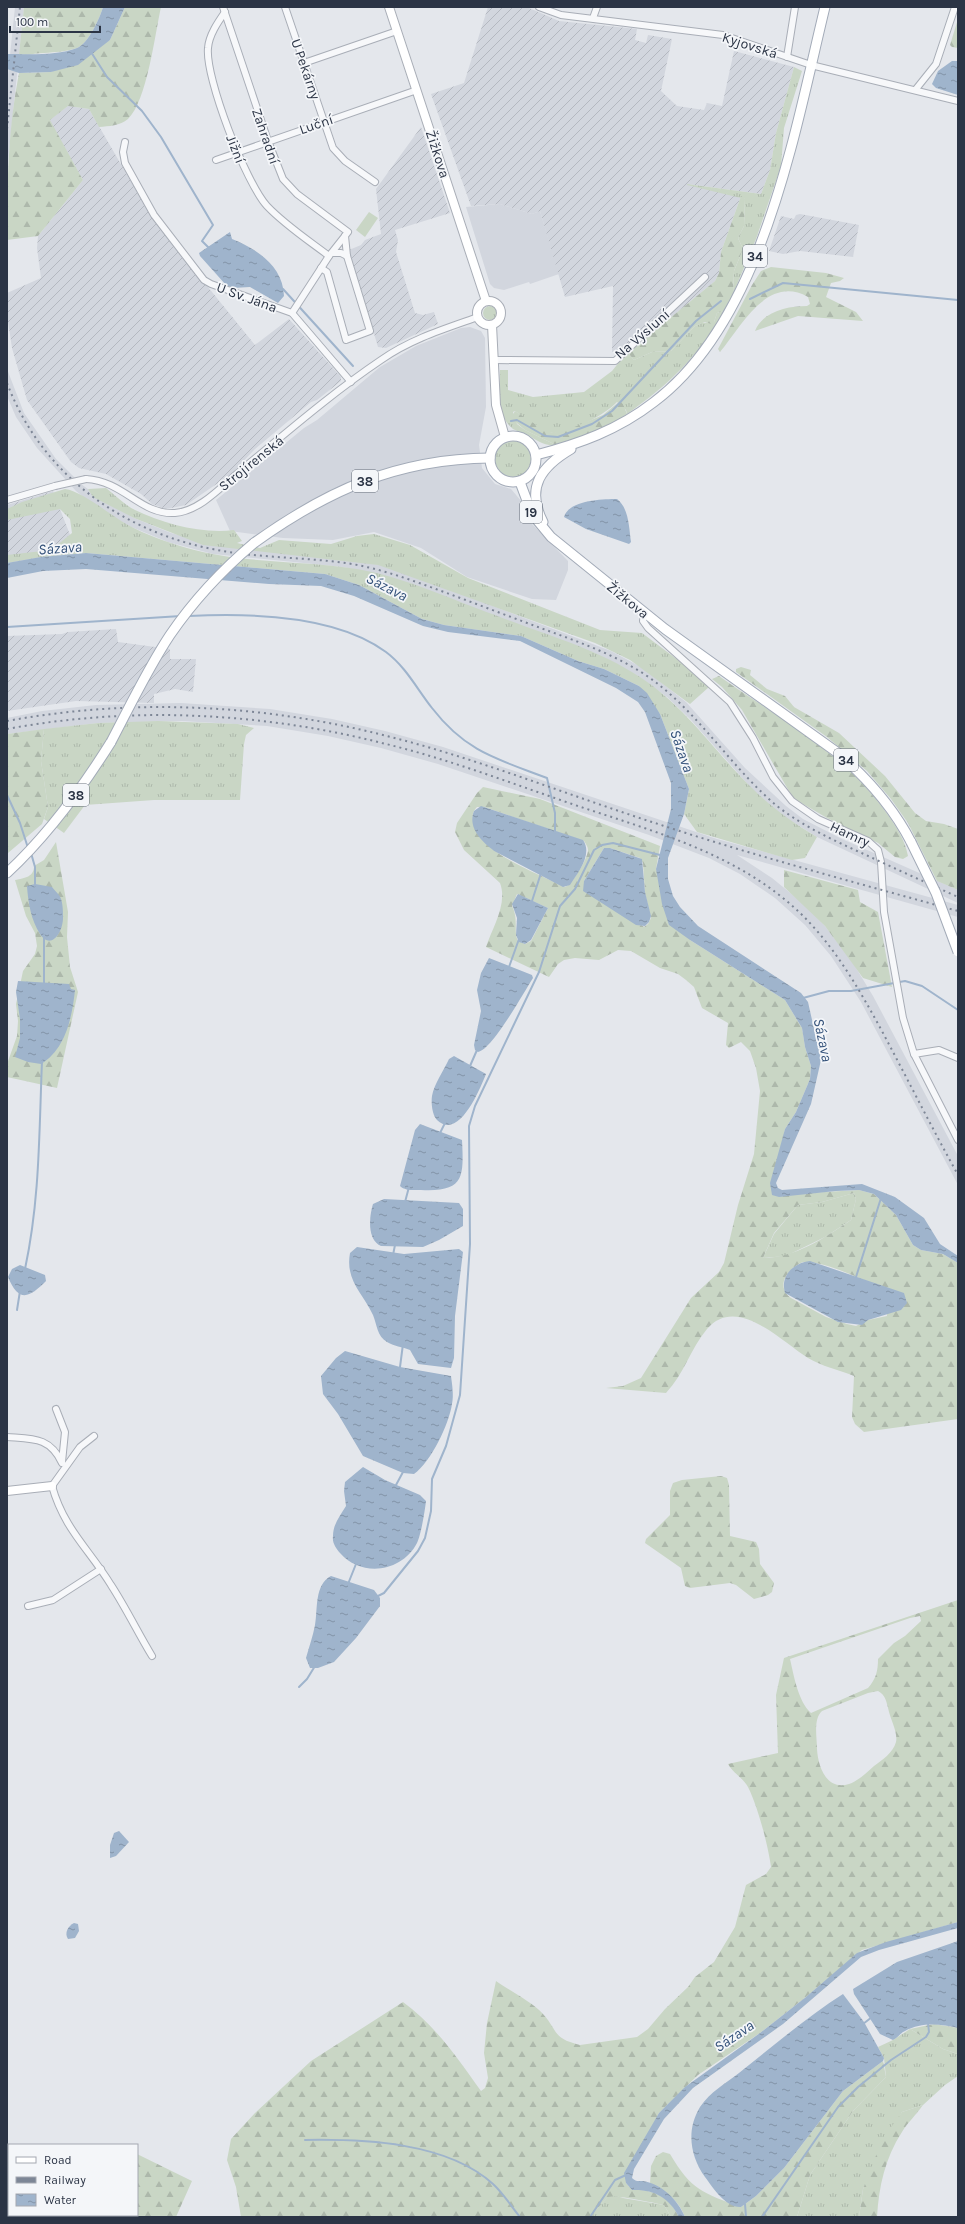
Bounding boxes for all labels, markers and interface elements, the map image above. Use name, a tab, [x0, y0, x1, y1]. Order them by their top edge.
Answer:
scale bar	[10, 8, 100, 34]
text: 100 m	[16, 15, 48, 29]
street label: Kyjovská	[720, 29, 780, 62]
street label: U Pekárny	[287, 37, 324, 102]
street label: Zahradní	[248, 106, 283, 167]
street label: Luční	[297, 110, 336, 138]
street label: Žižkova	[422, 128, 453, 180]
street label: Jižní	[222, 133, 249, 167]
road number: 34	[743, 245, 767, 267]
street label: U Sv. Jána	[214, 279, 279, 316]
street label: Na Výsluní	[611, 305, 674, 363]
street label: Strojírenská	[215, 432, 287, 495]
road number: 38	[352, 470, 378, 492]
road number: 19	[520, 501, 542, 523]
water label: Sázava	[37, 537, 83, 559]
water label: Sázava	[363, 569, 411, 605]
street label: Žižkova	[603, 578, 652, 623]
water label: Sázava	[666, 727, 698, 775]
road number: 34	[834, 749, 858, 771]
road number: 38	[63, 784, 89, 806]
street label: Hamry	[827, 818, 873, 851]
water label: Sázava	[810, 1017, 836, 1063]
water label: Sázava	[711, 2016, 757, 2056]
legend	[8, 2144, 138, 2216]
text: Road	[44, 2153, 72, 2167]
text: Railway	[44, 2173, 86, 2187]
text: Water	[44, 2193, 77, 2207]

